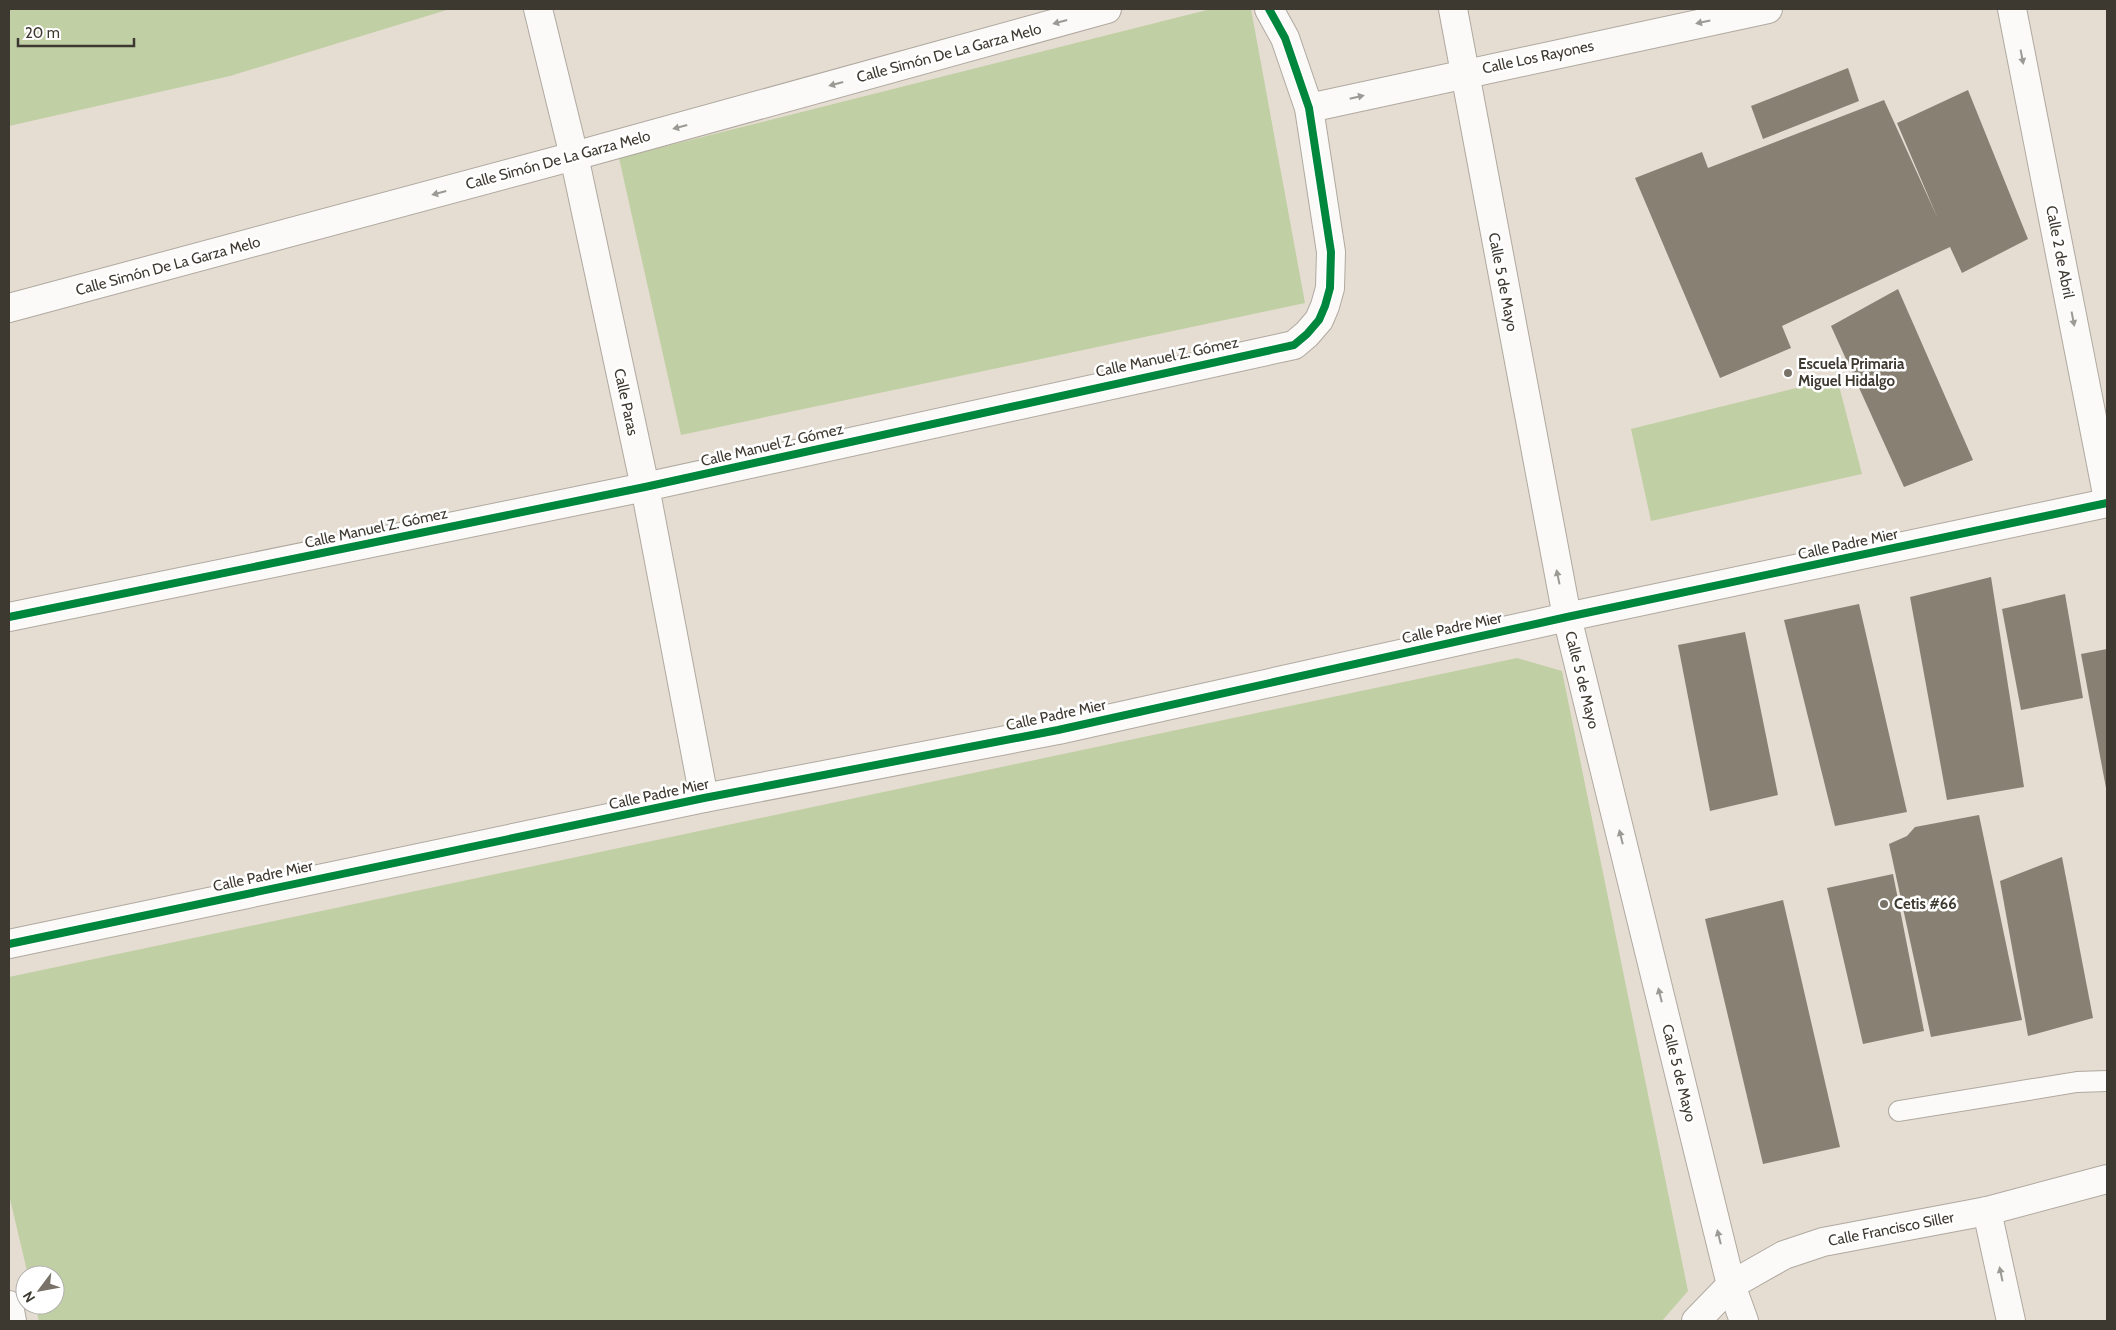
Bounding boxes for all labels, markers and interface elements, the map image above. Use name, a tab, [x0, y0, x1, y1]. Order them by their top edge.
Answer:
scale bar	[18, 15, 134, 47]
one-way arrow	[1053, 18, 1068, 26]
one-way arrow	[1695, 18, 1711, 26]
street label: Calle Simón De La Garza Melo	[855, 20, 1043, 86]
text: 20 m	[25, 24, 60, 42]
street label: Calle Los Rayones	[1481, 36, 1595, 78]
one-way arrow	[2018, 49, 2026, 65]
one-way arrow	[829, 80, 844, 88]
one-way arrow	[1349, 93, 1365, 101]
one-way arrow	[672, 123, 687, 131]
street label: Calle Simón De La Garza Melo	[464, 127, 652, 193]
one-way arrow	[431, 189, 446, 197]
street label: Calle 2 de Abril	[2042, 204, 2078, 300]
street label: Calle 5 de Mayo	[1485, 231, 1521, 333]
street label: Calle Simón De La Garza Melo	[74, 233, 262, 299]
one-way arrow	[2069, 312, 2077, 327]
street label: Calle Manuel Z. Gómez	[1094, 333, 1240, 381]
place label: Escuela Primaria Miguel Hidalgo	[1798, 355, 1905, 390]
street label: Calle Paras	[610, 367, 642, 437]
marker: Escuela Primaria Miguel Hidalgo	[1782, 367, 1794, 379]
street label: Calle Manuel Z. Gómez	[699, 420, 845, 470]
street label: Calle Manuel Z. Gómez	[303, 504, 449, 552]
street label: Calle Padre Mier	[1796, 525, 1900, 563]
one-way arrow	[1554, 568, 1562, 584]
street label: Calle Padre Mier	[1400, 609, 1504, 647]
street label: Calle 5 de Mayo	[1561, 629, 1603, 731]
street label: Calle Padre Mier	[1004, 696, 1108, 734]
street label: Calle Padre Mier	[607, 775, 711, 813]
one-way arrow	[1617, 829, 1625, 844]
street label: Calle Padre Mier	[211, 857, 315, 895]
place label: Cetis #66	[1894, 895, 1957, 913]
marker: Cetis #66	[1878, 898, 1890, 910]
one-way arrow	[1655, 987, 1663, 1002]
street label: Calle 5 de Mayo	[1658, 1022, 1700, 1124]
street label: Calle Francisco Siller	[1827, 1208, 1956, 1250]
one-way arrow	[1715, 1230, 1723, 1245]
north arrow	[15, 1265, 65, 1315]
one-way arrow	[1997, 1266, 2005, 1281]
text: N	[19, 1288, 39, 1306]

